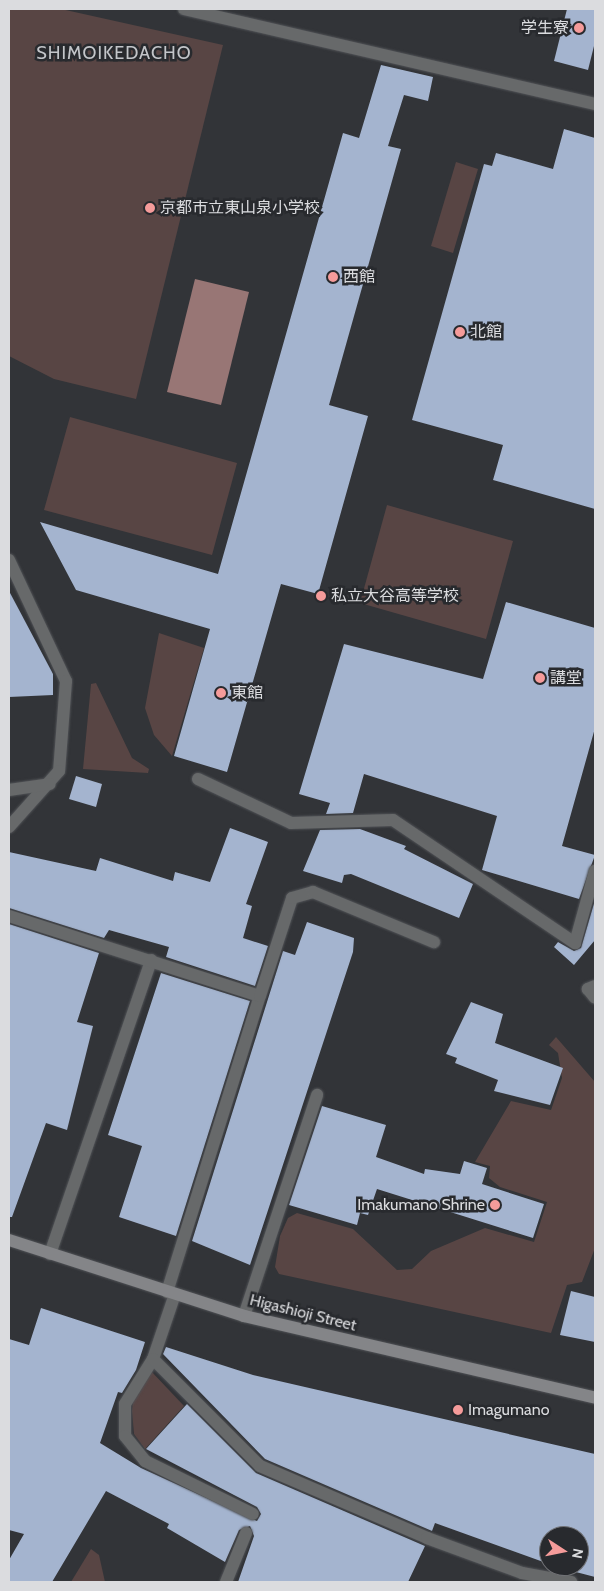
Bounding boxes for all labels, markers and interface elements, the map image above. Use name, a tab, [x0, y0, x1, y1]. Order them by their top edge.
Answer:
place label: 学生寮	[521, 18, 569, 38]
marker: 学生寮	[573, 22, 585, 34]
district label: SHIMOIKEDACHO	[35, 42, 193, 64]
place label: 京都市立東山泉小学校	[160, 198, 320, 218]
marker: 京都市立東山泉小学校	[144, 202, 156, 214]
place label: 西館	[343, 267, 375, 287]
marker: 西館	[327, 271, 339, 283]
place label: 北館	[470, 322, 502, 342]
marker: 北館	[454, 326, 466, 338]
place label: 私立大谷高等学校	[331, 586, 459, 606]
marker: 私立大谷高等学校	[315, 590, 327, 602]
place label: 講堂	[550, 668, 582, 688]
marker: 講堂	[534, 672, 546, 684]
place label: 東館	[231, 683, 263, 703]
marker: 東館	[215, 687, 227, 699]
place label: Imakumano Shrine	[357, 1195, 485, 1215]
marker: Imakumano Shrine	[489, 1199, 501, 1211]
street label: Higashioji Street	[248, 1290, 358, 1336]
place label: Imagumano	[468, 1400, 549, 1420]
marker: Imagumano	[452, 1404, 464, 1416]
north arrow	[539, 1526, 589, 1576]
text: N	[568, 1547, 588, 1560]

